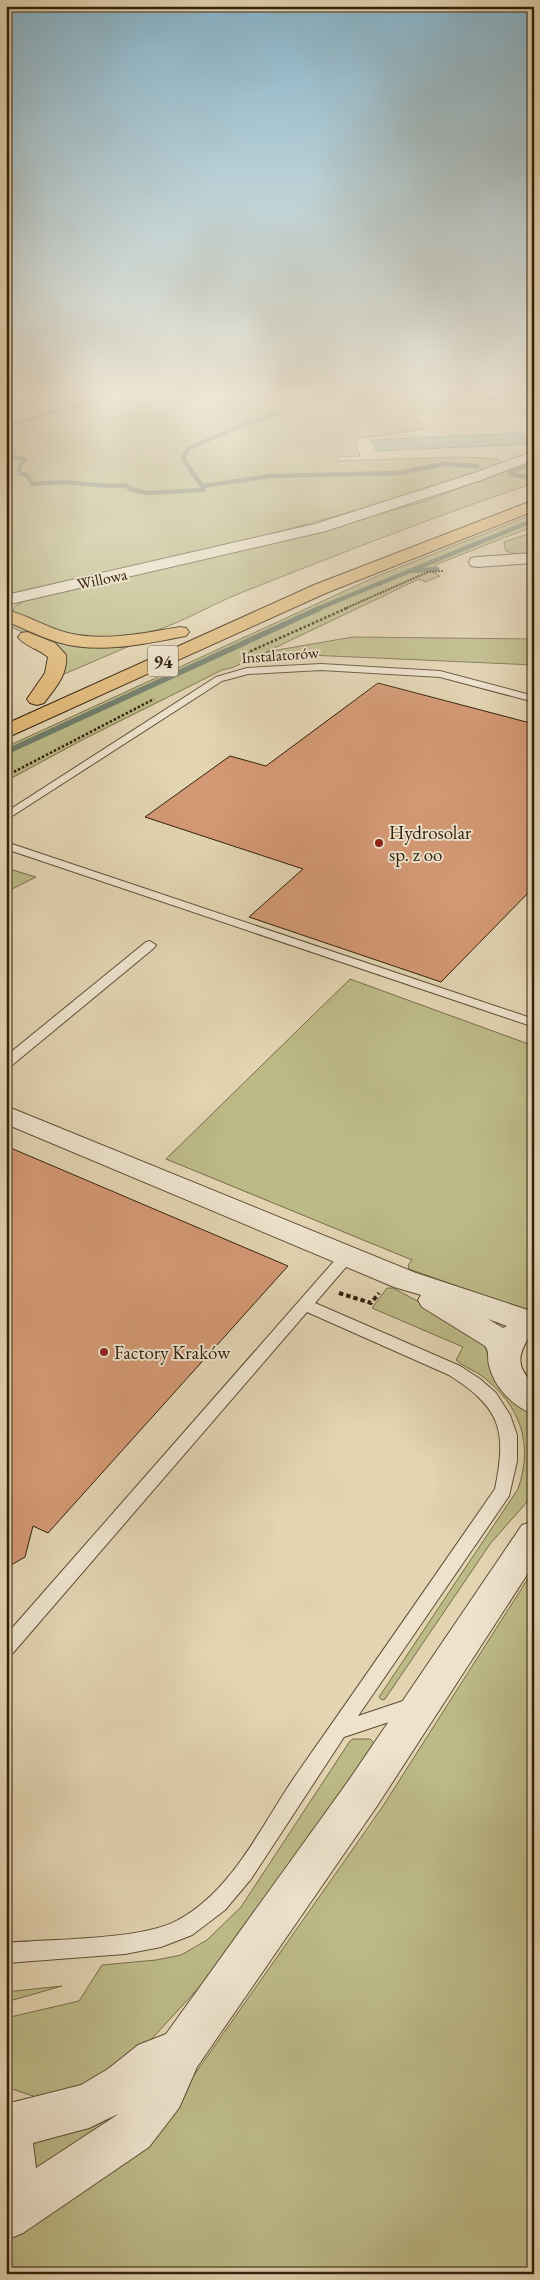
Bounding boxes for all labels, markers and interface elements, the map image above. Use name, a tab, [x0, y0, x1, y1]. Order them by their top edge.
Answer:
street label: Willowa	[75, 563, 130, 595]
street label: Instalatorów	[241, 642, 320, 668]
road number: 94	[148, 646, 178, 676]
place label: Hydrosolar sp. z oo	[389, 820, 472, 867]
marker: Hydrosolar sp. z oo	[373, 837, 385, 849]
place label: Factory Kraków	[114, 1340, 231, 1365]
marker: Factory Kraków	[98, 1346, 110, 1358]

